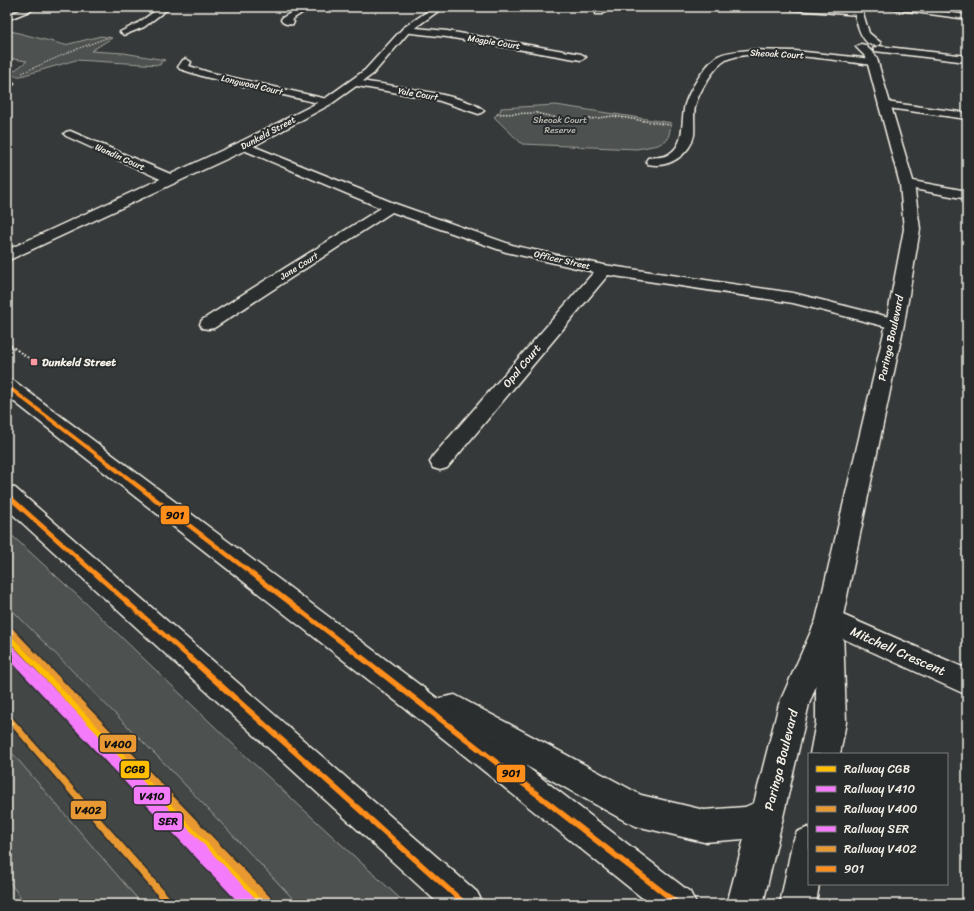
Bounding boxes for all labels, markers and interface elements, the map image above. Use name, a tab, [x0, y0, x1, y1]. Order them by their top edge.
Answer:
street label: Magpie Court	[467, 30, 521, 54]
street label: Sheoak Court	[750, 45, 804, 63]
street label: Longwood Court	[220, 70, 285, 100]
street label: Yale Court	[397, 83, 440, 105]
street label: Dunkeld Street	[238, 112, 299, 154]
park label: Sheoak Court Reserve	[533, 112, 587, 138]
street label: Wandin Court	[92, 139, 148, 175]
street label: Officer Street	[532, 246, 592, 274]
street label: Jane Court	[276, 248, 322, 285]
street label: Paringa Boulevard	[873, 292, 910, 383]
street label: Opal Court	[498, 340, 546, 392]
place label: Dunkeld Street	[42, 353, 116, 372]
marker: Dunkeld Street	[29, 357, 39, 367]
line badge: 901	[160, 505, 190, 525]
text: 901	[166, 506, 184, 525]
street label: Mitchell Crescent	[847, 620, 950, 682]
street label: Paringa Boulevard	[757, 706, 805, 813]
line badge: V400	[99, 734, 137, 753]
text: V400	[104, 735, 132, 754]
legend	[808, 753, 948, 885]
text: Railway CGB	[844, 758, 911, 780]
line badge: CGB	[120, 760, 150, 779]
text: CGB	[124, 760, 145, 779]
line badge: 901	[496, 764, 526, 783]
text: 901	[502, 764, 520, 783]
text: Railway V410	[844, 778, 915, 800]
line badge: V410	[133, 786, 171, 805]
text: V410	[139, 787, 165, 806]
text: Railway V400	[844, 798, 918, 820]
line badge: V402	[70, 800, 107, 820]
text: V402	[75, 801, 102, 820]
line badge: SER	[153, 812, 183, 831]
text: SER	[157, 812, 178, 831]
text: Railway SER	[844, 818, 909, 840]
text: Railway V402	[844, 838, 917, 860]
text: 901	[844, 858, 864, 880]

